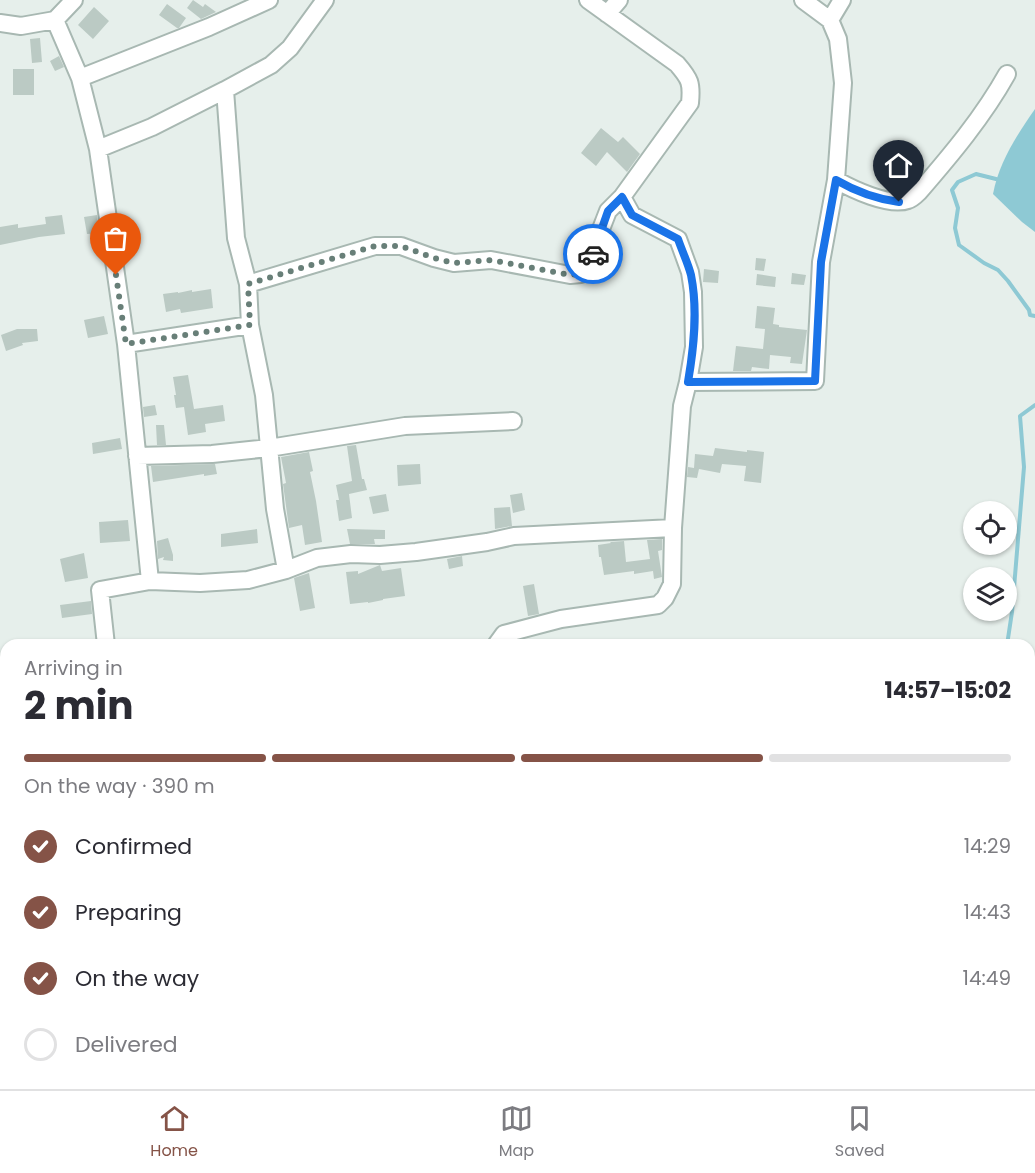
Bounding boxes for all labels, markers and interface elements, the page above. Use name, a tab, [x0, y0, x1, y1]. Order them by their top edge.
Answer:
pin	[873, 140, 924, 202]
icon: home	[882, 149, 915, 182]
pin	[90, 213, 141, 275]
icon: bag	[99, 222, 132, 255]
courier	[563, 224, 623, 284]
icon: car	[577, 238, 610, 271]
map controls	[963, 501, 1017, 621]
button: locate	[963, 501, 1017, 555]
button: layers	[963, 567, 1017, 621]
text: Arriving in	[24, 654, 123, 682]
text: 14:57–15:02	[884, 675, 1011, 706]
text: 2 min	[24, 678, 134, 733]
text: On the way · 390 m	[24, 772, 215, 800]
icon: check	[24, 830, 57, 863]
text: Confirmed	[75, 831, 192, 862]
text: 14:29	[964, 832, 1011, 860]
icon: check	[24, 896, 57, 929]
text: Preparing	[75, 897, 182, 928]
text: 14:43	[963, 898, 1011, 926]
icon: check	[24, 962, 57, 995]
text: On the way	[75, 963, 199, 994]
text: 14:49	[963, 964, 1011, 992]
text: Delivered	[75, 1029, 178, 1060]
tab: Home	[150, 1102, 198, 1163]
tab: Map	[499, 1102, 534, 1163]
tab: Saved	[835, 1102, 885, 1163]

